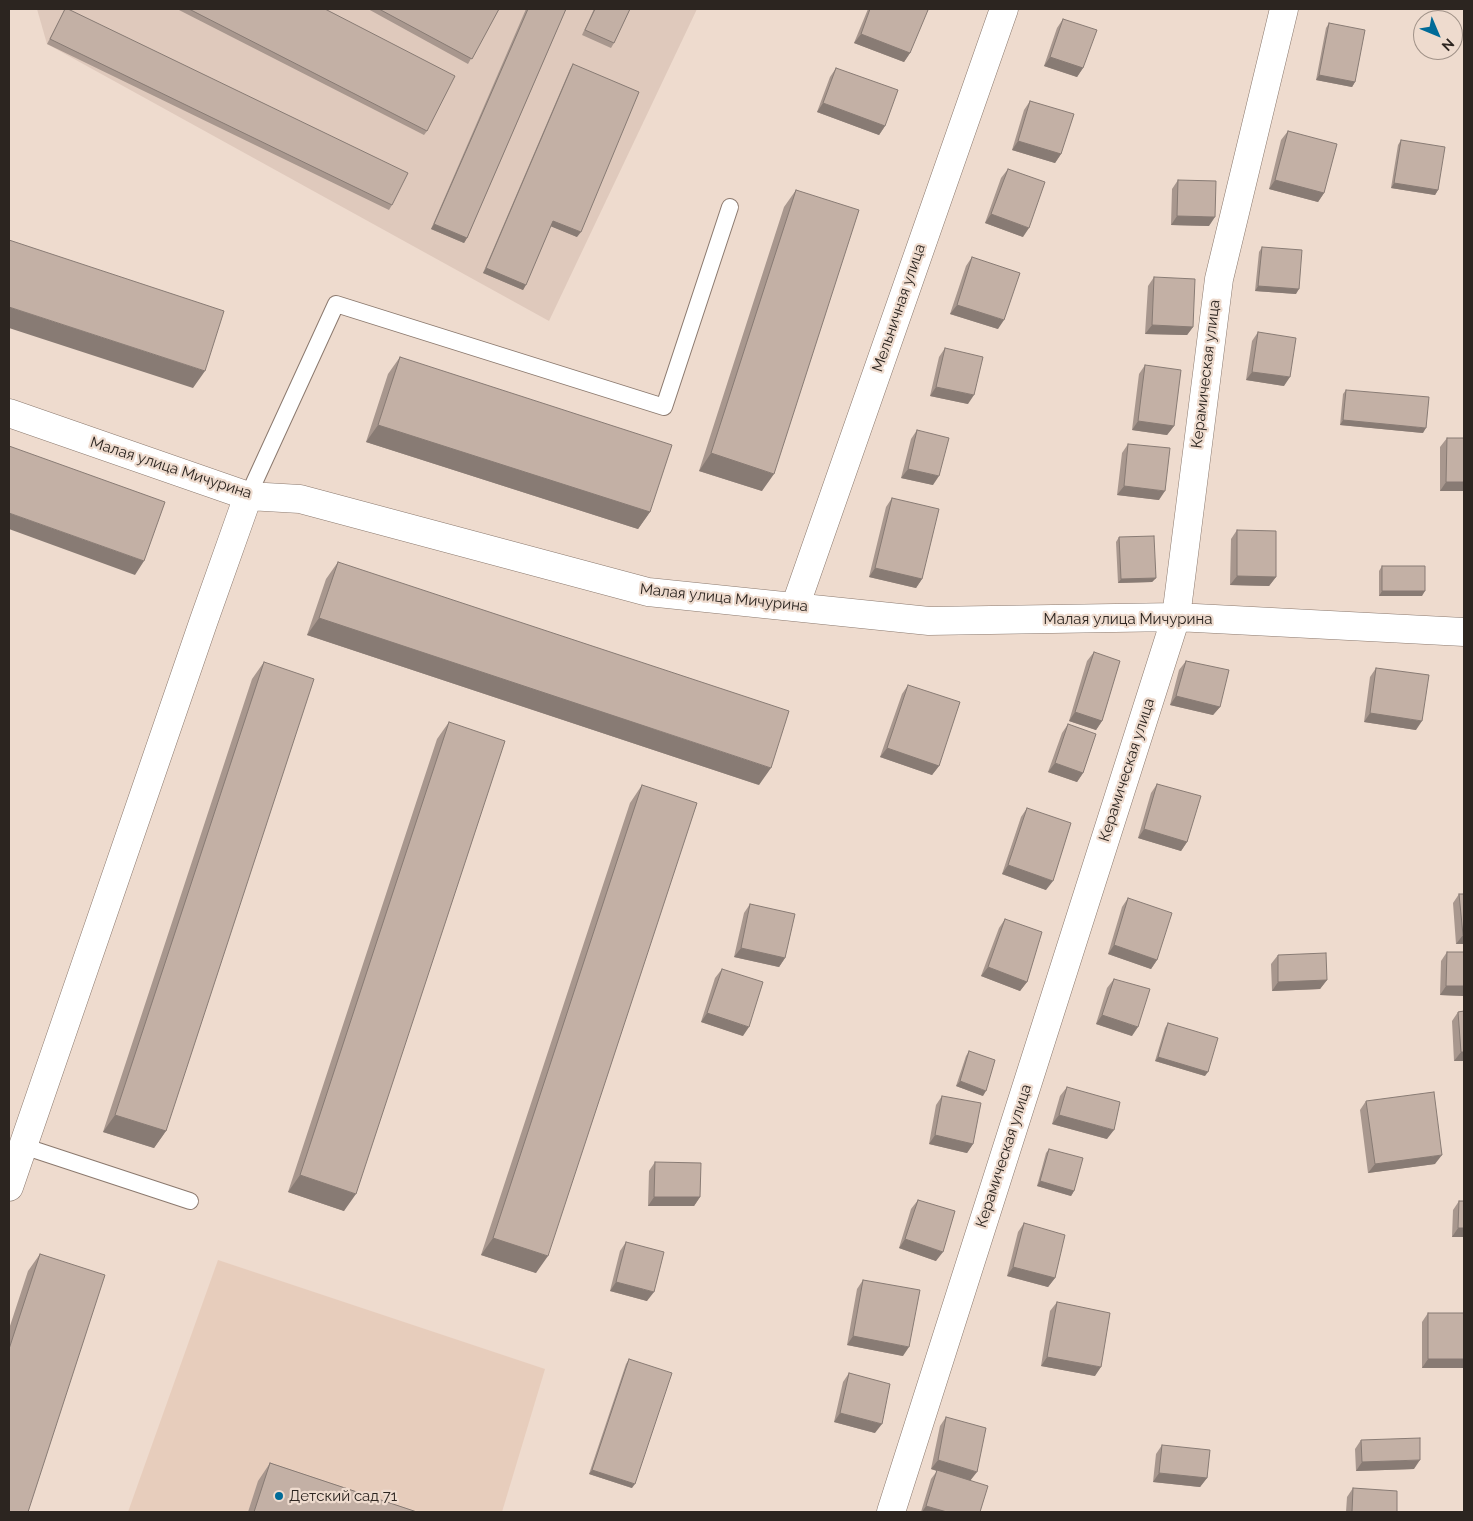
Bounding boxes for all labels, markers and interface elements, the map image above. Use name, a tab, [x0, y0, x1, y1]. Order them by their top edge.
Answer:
north arrow	[1413, 10, 1463, 60]
text: N	[1438, 35, 1457, 54]
street label: Мельничная улица	[869, 242, 929, 374]
street label: Керамическая улица	[1188, 299, 1224, 449]
street label: Малая улица Мичурина	[88, 433, 254, 503]
street label: Малая улица Мичурина	[639, 580, 809, 616]
street label: Малая улица Мичурина	[1044, 610, 1212, 628]
street label: Керамическая улица	[1095, 696, 1159, 844]
street label: Керамическая улица	[972, 1082, 1036, 1230]
place label: Детский сад 71	[289, 1487, 397, 1505]
marker: Детский сад 71	[273, 1490, 285, 1502]

